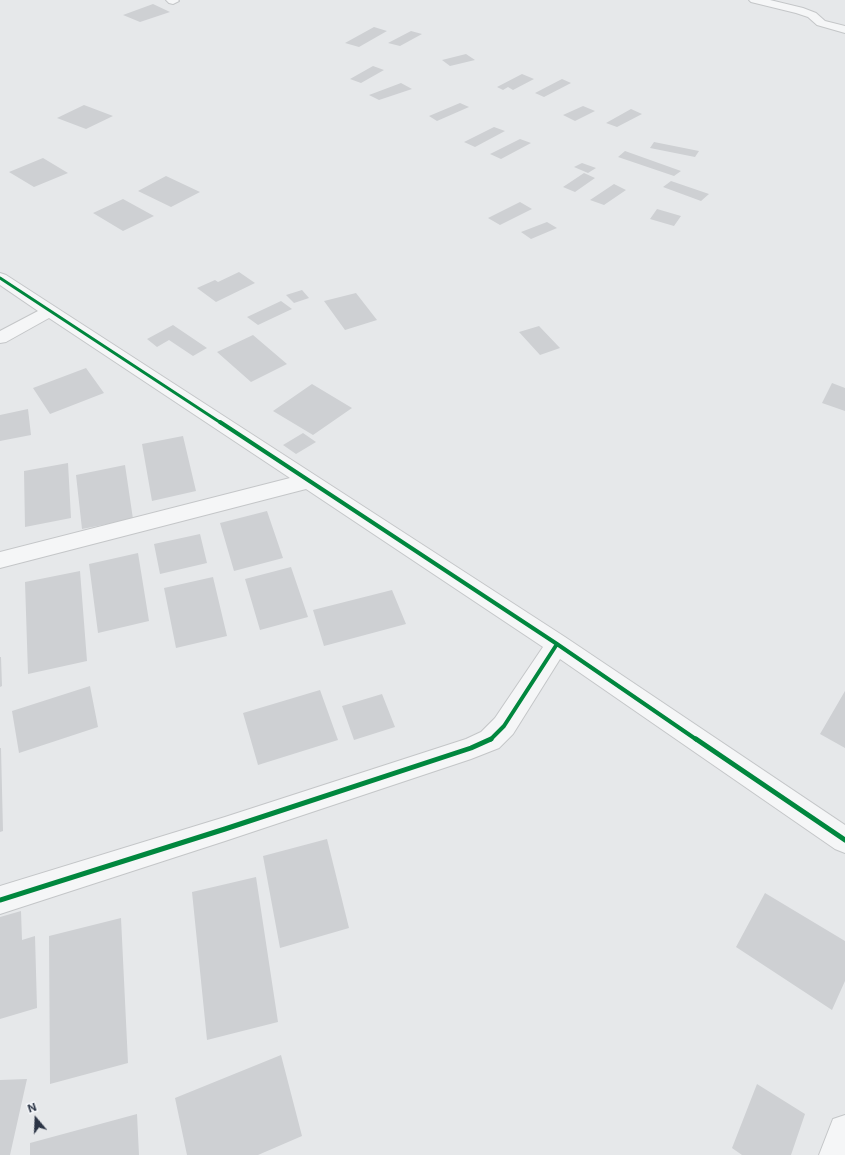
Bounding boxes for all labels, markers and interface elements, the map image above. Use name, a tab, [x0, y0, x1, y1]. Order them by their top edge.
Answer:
north arrow	[16, 1099, 56, 1139]
text: N	[26, 1100, 38, 1116]

